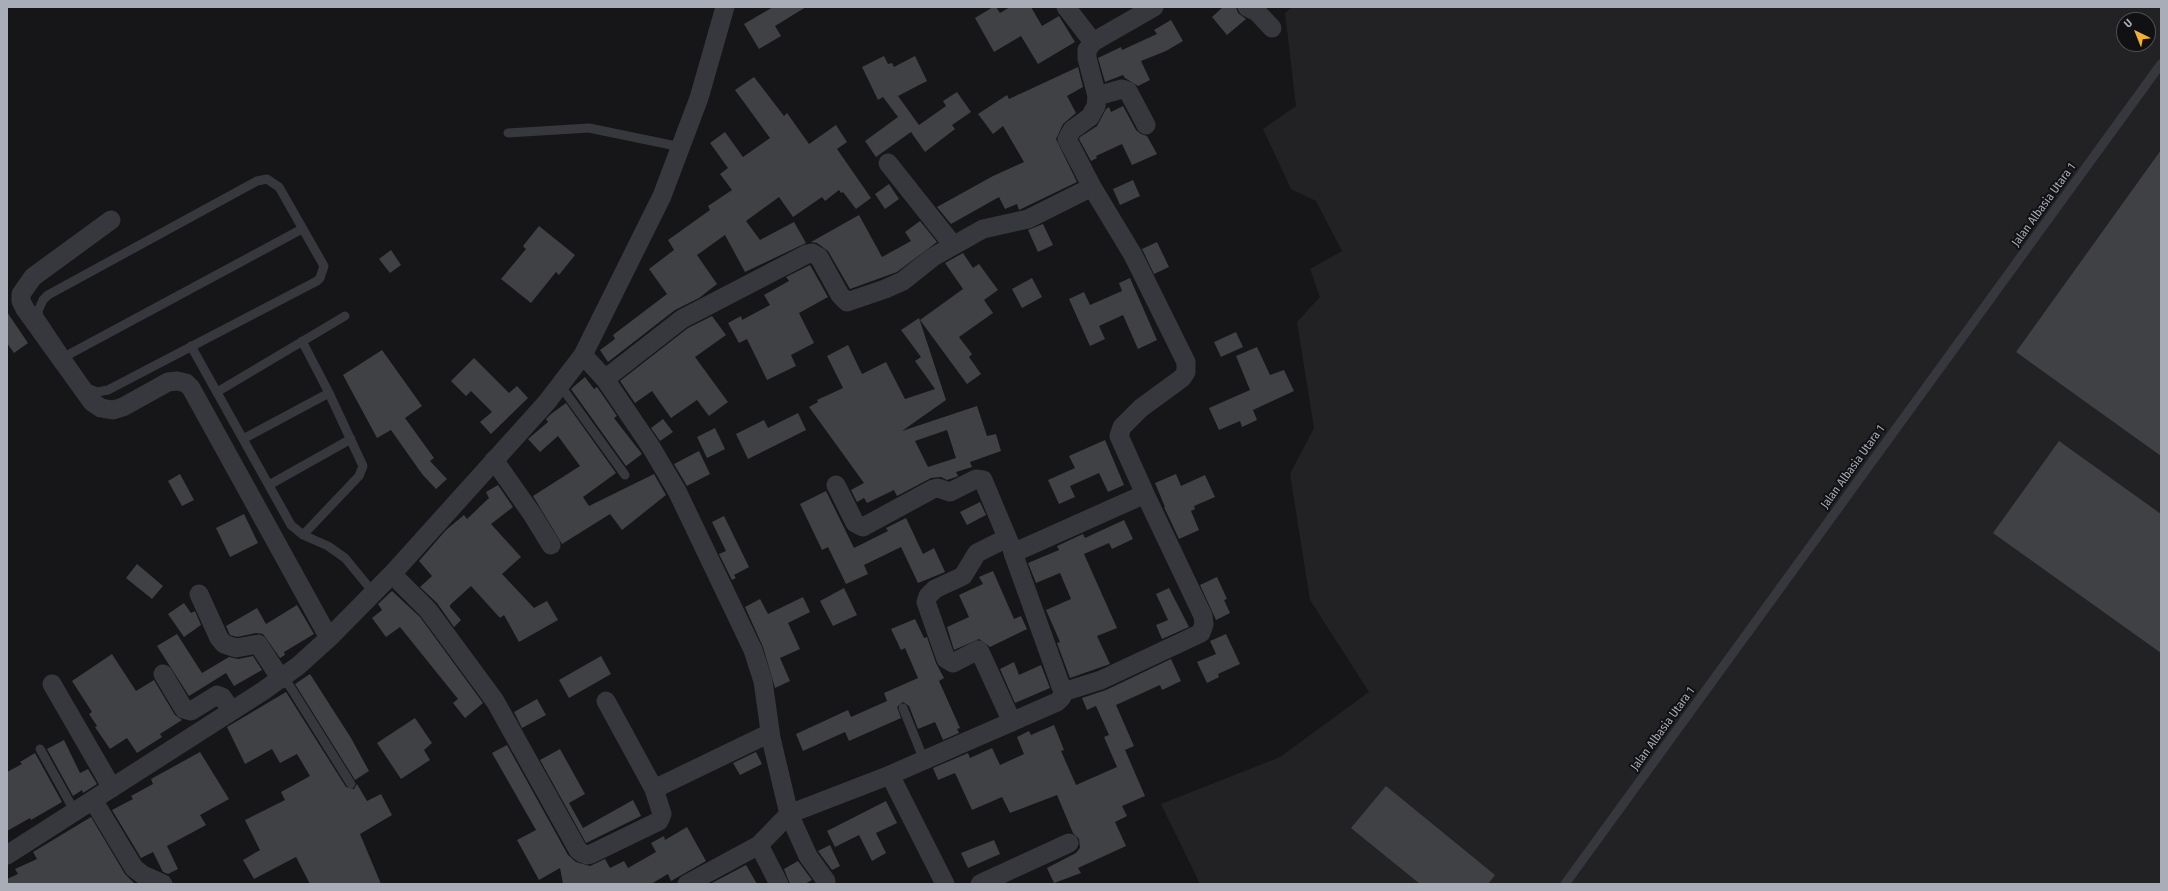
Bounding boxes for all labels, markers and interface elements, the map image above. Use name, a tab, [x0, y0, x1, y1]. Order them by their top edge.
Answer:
north arrow	[2116, 12, 2156, 52]
text: U	[2121, 17, 2135, 31]
street label: Jalan Albasia Utara 1	[2009, 161, 2079, 249]
street label: Jalan Albasia Utara 1	[1818, 423, 1888, 511]
street label: Jalan Albasia Utara 1	[1628, 685, 1698, 773]

